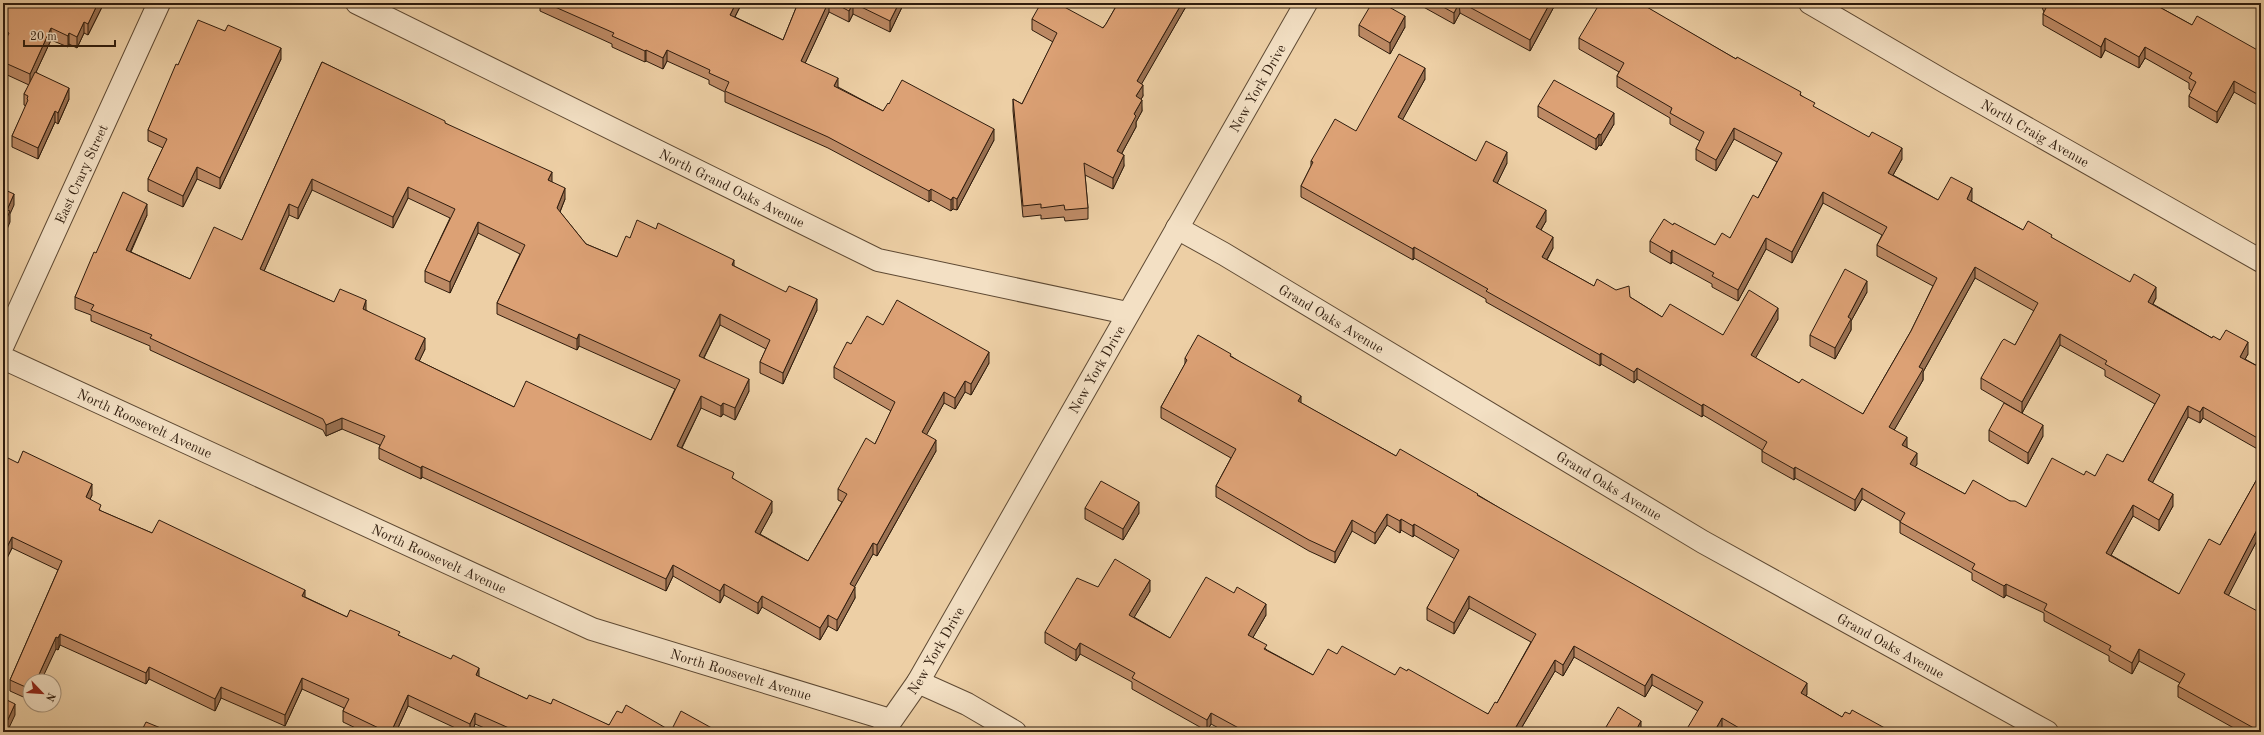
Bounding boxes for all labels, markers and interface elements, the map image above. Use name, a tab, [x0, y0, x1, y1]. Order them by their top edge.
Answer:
scale bar	[24, 22, 115, 48]
text: 20 m	[30, 31, 57, 43]
street label: New York Drive	[1228, 42, 1289, 135]
street label: North Craig Avenue	[1978, 98, 2091, 170]
street label: East Crary Street	[53, 122, 111, 226]
street label: North Grand Oaks Avenue	[657, 147, 806, 230]
street label: Grand Oaks Avenue	[1276, 282, 1386, 356]
street label: New York Drive	[1067, 324, 1128, 416]
street label: North Roosevelt Avenue	[75, 387, 214, 461]
street label: Grand Oaks Avenue	[1553, 449, 1664, 523]
street label: North Roosevelt Avenue	[369, 523, 508, 597]
street label: New York Drive	[905, 605, 967, 698]
street label: Grand Oaks Avenue	[1834, 611, 1946, 682]
street label: North Roosevelt Avenue	[668, 647, 813, 704]
north arrow	[22, 673, 62, 713]
text: N	[43, 690, 56, 703]

